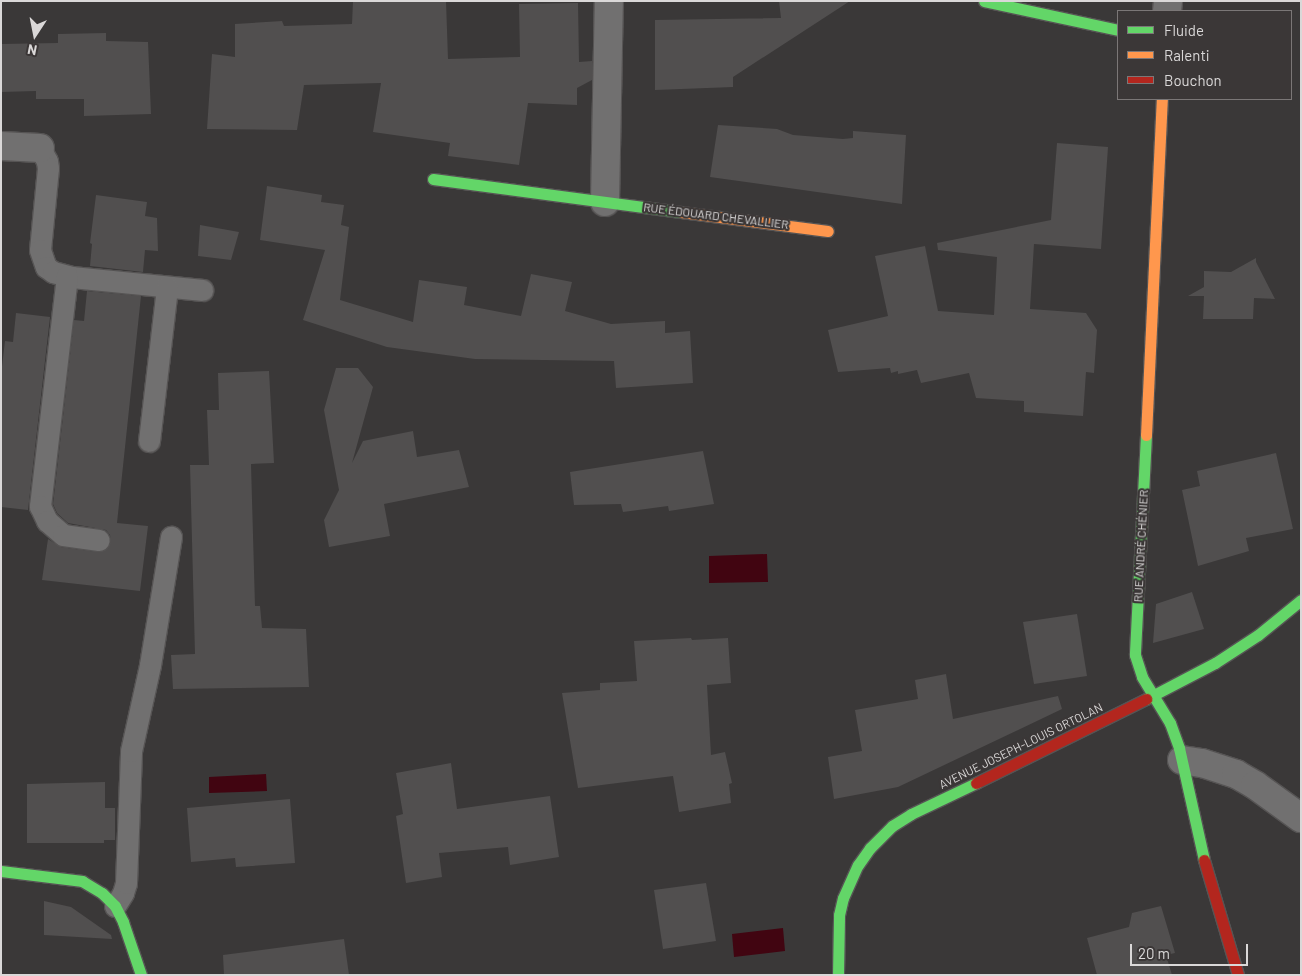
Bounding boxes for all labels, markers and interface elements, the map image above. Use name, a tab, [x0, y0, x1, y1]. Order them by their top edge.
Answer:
north arrow	[10, 10, 60, 60]
legend	[1117, 10, 1292, 100]
text: Fluide	[1164, 21, 1204, 39]
text: N	[26, 41, 38, 59]
text: Ralenti	[1164, 46, 1210, 64]
text: Bouchon	[1164, 71, 1222, 89]
street label: RUE ÉDOUARD CHEVALLIER	[643, 200, 789, 232]
street label: RUE ANDRÉ CHÉNIER	[1131, 489, 1151, 603]
street label: AVENUE JOSEPH-LOUIS ORTOLAN	[937, 700, 1105, 792]
scale bar	[1132, 934, 1250, 966]
text: 20 m	[1138, 944, 1170, 962]

